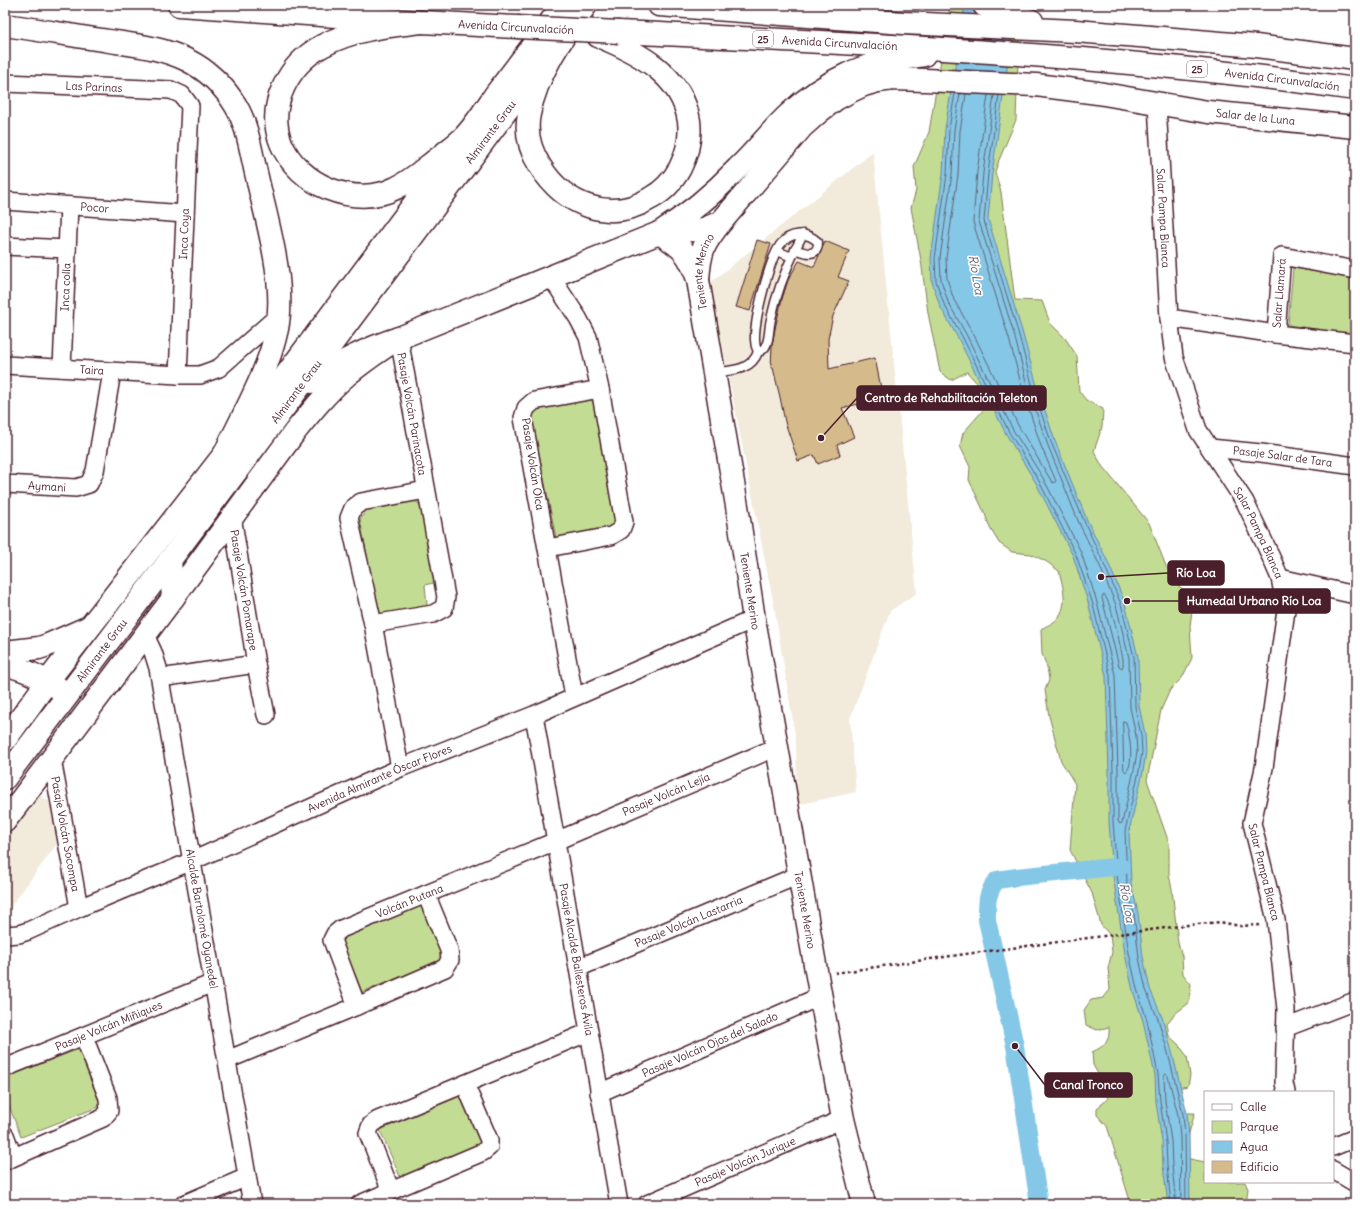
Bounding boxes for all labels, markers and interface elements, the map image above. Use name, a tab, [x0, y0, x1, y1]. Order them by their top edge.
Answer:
street label: Avenida Circunvalación	[458, 17, 574, 37]
road number: 25	[753, 31, 773, 47]
street label: Avenida Circunvalación	[782, 33, 898, 53]
road number: 25	[1187, 61, 1207, 77]
street label: Avenida Circunvalación	[1224, 66, 1341, 94]
street label: Las Parinas	[65, 79, 123, 95]
street label: Almirante Grau	[462, 97, 519, 167]
street label: Salar de la Luna	[1215, 106, 1296, 128]
street label: Salar Pampa Blanca	[1154, 168, 1173, 268]
street label: Pocor	[80, 199, 110, 216]
street label: Inca Coya	[176, 208, 192, 260]
street label: Teniente Merino	[691, 231, 717, 311]
water label: Río Loa	[966, 254, 988, 297]
street label: Salar Llamará	[1269, 258, 1289, 328]
street label: Inca colla	[57, 263, 74, 312]
street label: Pasaje Volcán Parinacota	[394, 351, 430, 477]
street label: Almirante Grau	[268, 356, 325, 426]
street label: Taira	[79, 362, 104, 378]
callout: Centro de Rehabilitación Teleton	[857, 386, 1046, 410]
text: Centro de Rehabilitación Teleton	[865, 390, 1038, 405]
street label: Pasaje Volcán Olca	[519, 417, 547, 511]
street label: Pasaje Salar de Tara	[1232, 443, 1333, 470]
street label: Aymani	[28, 478, 66, 494]
street label: Salar Pampa Blanca	[1230, 484, 1286, 581]
street label: Pasaje Volcán Pomarape	[227, 529, 261, 652]
street label: Teniente Merino	[737, 551, 763, 631]
callout: Río Loa	[1168, 561, 1224, 585]
text: Río Loa	[1176, 565, 1216, 580]
callout: Humedal Urbano Río Loa	[1179, 589, 1330, 613]
text: Humedal Urbano Río Loa	[1187, 593, 1322, 608]
street label: Almirante Grau	[73, 616, 130, 685]
street label: Avenida Almirante Óscar Flores	[305, 741, 454, 815]
street label: Pasaje Volcán Lejía	[620, 769, 712, 819]
street label: Pasaje Volcán Socompa	[48, 775, 83, 893]
street label: Salar Pampa Blanca	[1245, 822, 1283, 922]
street label: Alcalde Bartolomé Oyanedel	[183, 848, 221, 990]
street label: Teniente Merino	[791, 870, 819, 950]
street label: Volcán Putana	[374, 881, 445, 921]
street label: Pasaje Alcalde Ballesteros Ávila	[556, 882, 597, 1037]
water label: Río Loa	[1117, 882, 1139, 925]
street label: Pasaje Volcán Lastarria	[633, 893, 745, 950]
street label: Pasaje Volcán Miñiques	[53, 997, 164, 1054]
street label: Pasaje Volcán Ojos del Salado	[640, 1009, 780, 1080]
callout: Canal Tronco	[1045, 1073, 1132, 1097]
text: Canal Tronco	[1053, 1077, 1124, 1092]
legend	[1204, 1091, 1334, 1183]
text: Calle	[1240, 1099, 1267, 1114]
text: Parque	[1240, 1119, 1279, 1134]
street label: Pasaje Volcán Jurique	[693, 1133, 798, 1189]
text: Agua	[1240, 1139, 1268, 1154]
text: Edificio	[1240, 1159, 1279, 1174]

